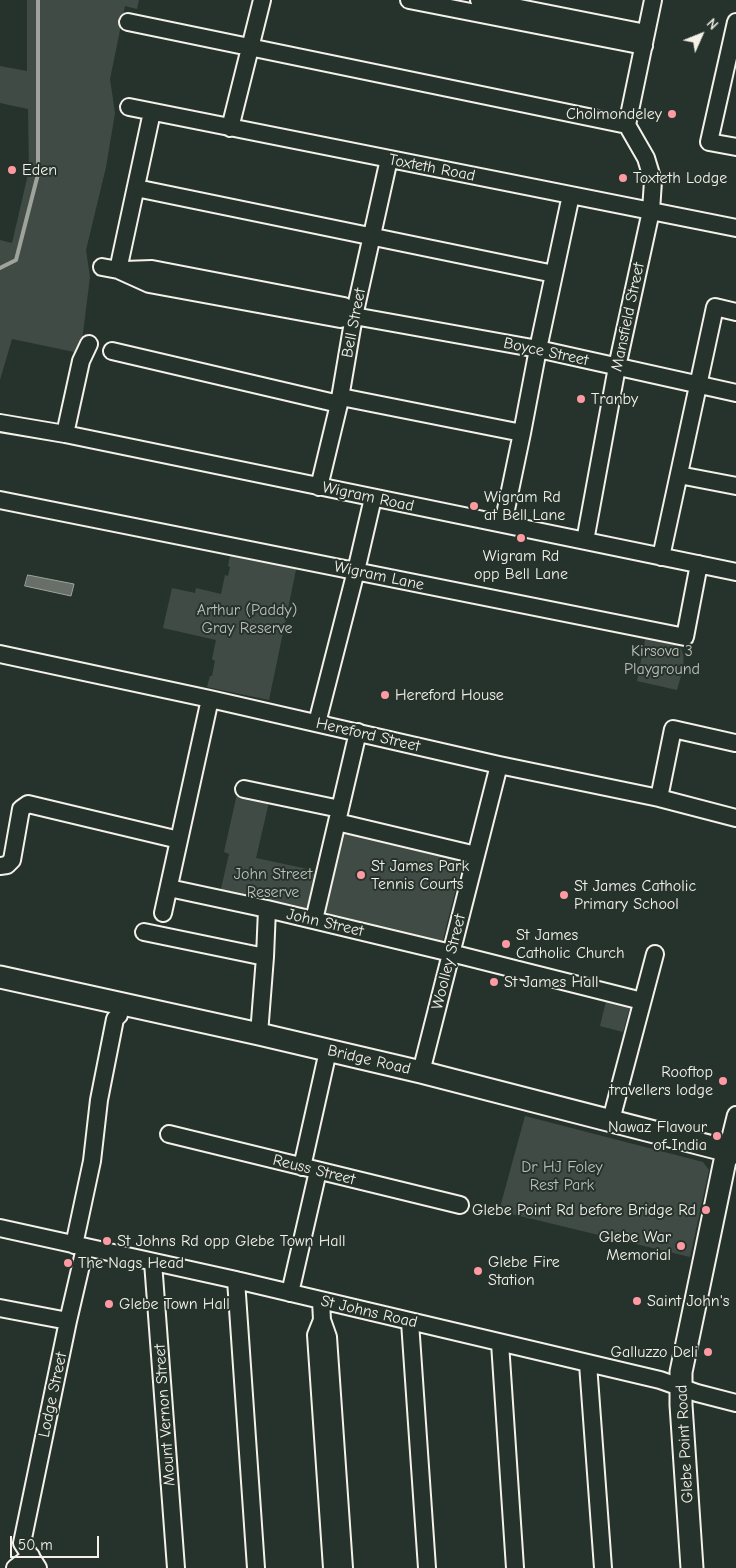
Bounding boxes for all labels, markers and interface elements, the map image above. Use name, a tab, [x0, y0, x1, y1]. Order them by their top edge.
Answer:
north arrow	[676, 10, 726, 60]
text: N	[703, 15, 721, 33]
place label: Cholmondeley	[566, 104, 662, 124]
marker: Cholmondeley	[666, 108, 678, 120]
street label: Toxteth Road	[387, 150, 477, 186]
place label: Eden	[22, 160, 57, 180]
marker: Eden	[6, 164, 18, 176]
place label: Toxteth Lodge	[633, 168, 727, 188]
marker: Toxteth Lodge	[617, 172, 629, 184]
street label: Mansfield Street	[607, 261, 649, 373]
street label: Bell Street	[338, 287, 370, 359]
street label: Boyce Street	[502, 334, 590, 370]
place label: Tranby	[591, 389, 638, 409]
marker: Tranby	[575, 393, 587, 405]
street label: Wigram Road	[320, 478, 416, 516]
place label: Wigram Rd at Bell Lane	[484, 487, 565, 525]
marker: Wigram Rd at Bell Lane	[468, 500, 480, 512]
marker: Wigram Rd opp Bell Lane	[515, 532, 527, 544]
place label: Wigram Rd opp Bell Lane	[474, 546, 568, 584]
street label: Wigram Lane	[332, 557, 426, 595]
park label: Arthur (Paddy) Gray Reserve	[197, 600, 297, 638]
park label: Kirsova 3 Playground	[624, 641, 700, 679]
place label: Hereford House	[395, 685, 504, 705]
marker: Hereford House	[379, 689, 391, 701]
street label: Hereford Street	[314, 714, 422, 756]
place label: St James Park Tennis Courts	[371, 856, 469, 894]
park label: John Street Reserve	[234, 864, 312, 902]
marker: St James Park Tennis Courts	[355, 869, 367, 881]
place label: St James Catholic Primary School	[574, 876, 696, 914]
marker: St James Catholic Primary School	[558, 889, 570, 901]
street label: John Street	[285, 905, 365, 941]
street label: Woolley Street	[428, 912, 470, 1012]
place label: St James Catholic Church	[516, 925, 625, 963]
marker: St James Catholic Church	[500, 938, 512, 950]
place label: St James Hall	[504, 972, 598, 992]
marker: St James Hall	[488, 976, 500, 988]
street label: Bridge Road	[326, 1041, 412, 1079]
place label: Rooftop travellers lodge	[609, 1062, 713, 1100]
marker: Rooftop travellers lodge	[717, 1075, 729, 1087]
place label: Nawaz Flavour of India	[608, 1117, 707, 1155]
marker: Nawaz Flavour of India	[711, 1130, 723, 1142]
street label: Reuss Street	[271, 1150, 357, 1190]
park label: Dr HJ Foley Rest Park	[521, 1157, 603, 1195]
place label: Glebe Point Rd before Bridge Rd	[472, 1200, 696, 1220]
marker: Glebe Point Rd before Bridge Rd	[700, 1204, 712, 1216]
place label: Glebe War Memorial	[599, 1227, 671, 1265]
place label: St Johns Rd opp Glebe Town Hall	[117, 1231, 346, 1251]
marker: St Johns Rd opp Glebe Town Hall	[101, 1235, 113, 1247]
marker: Glebe War Memorial	[675, 1240, 687, 1252]
place label: Glebe Fire Station	[488, 1252, 560, 1290]
place label: The Nags Head	[78, 1253, 184, 1273]
marker: The Nags Head	[62, 1257, 74, 1269]
marker: Glebe Fire Station	[472, 1265, 484, 1277]
place label: Saint John's	[647, 1291, 729, 1311]
street label: St Johns Road	[319, 1292, 419, 1332]
place label: Glebe Town Hall	[119, 1294, 230, 1314]
marker: Saint John's	[631, 1295, 643, 1307]
marker: Glebe Town Hall	[103, 1298, 115, 1310]
place label: Galluzzo Deli	[611, 1342, 698, 1362]
street label: Mount Vernon Street	[150, 1343, 180, 1487]
marker: Galluzzo Deli	[702, 1346, 714, 1358]
street label: Lodge Street	[35, 1351, 71, 1439]
street label: Glebe Point Road	[672, 1384, 698, 1504]
scale bar	[12, 1526, 101, 1558]
text: 50 m	[18, 1536, 53, 1554]

